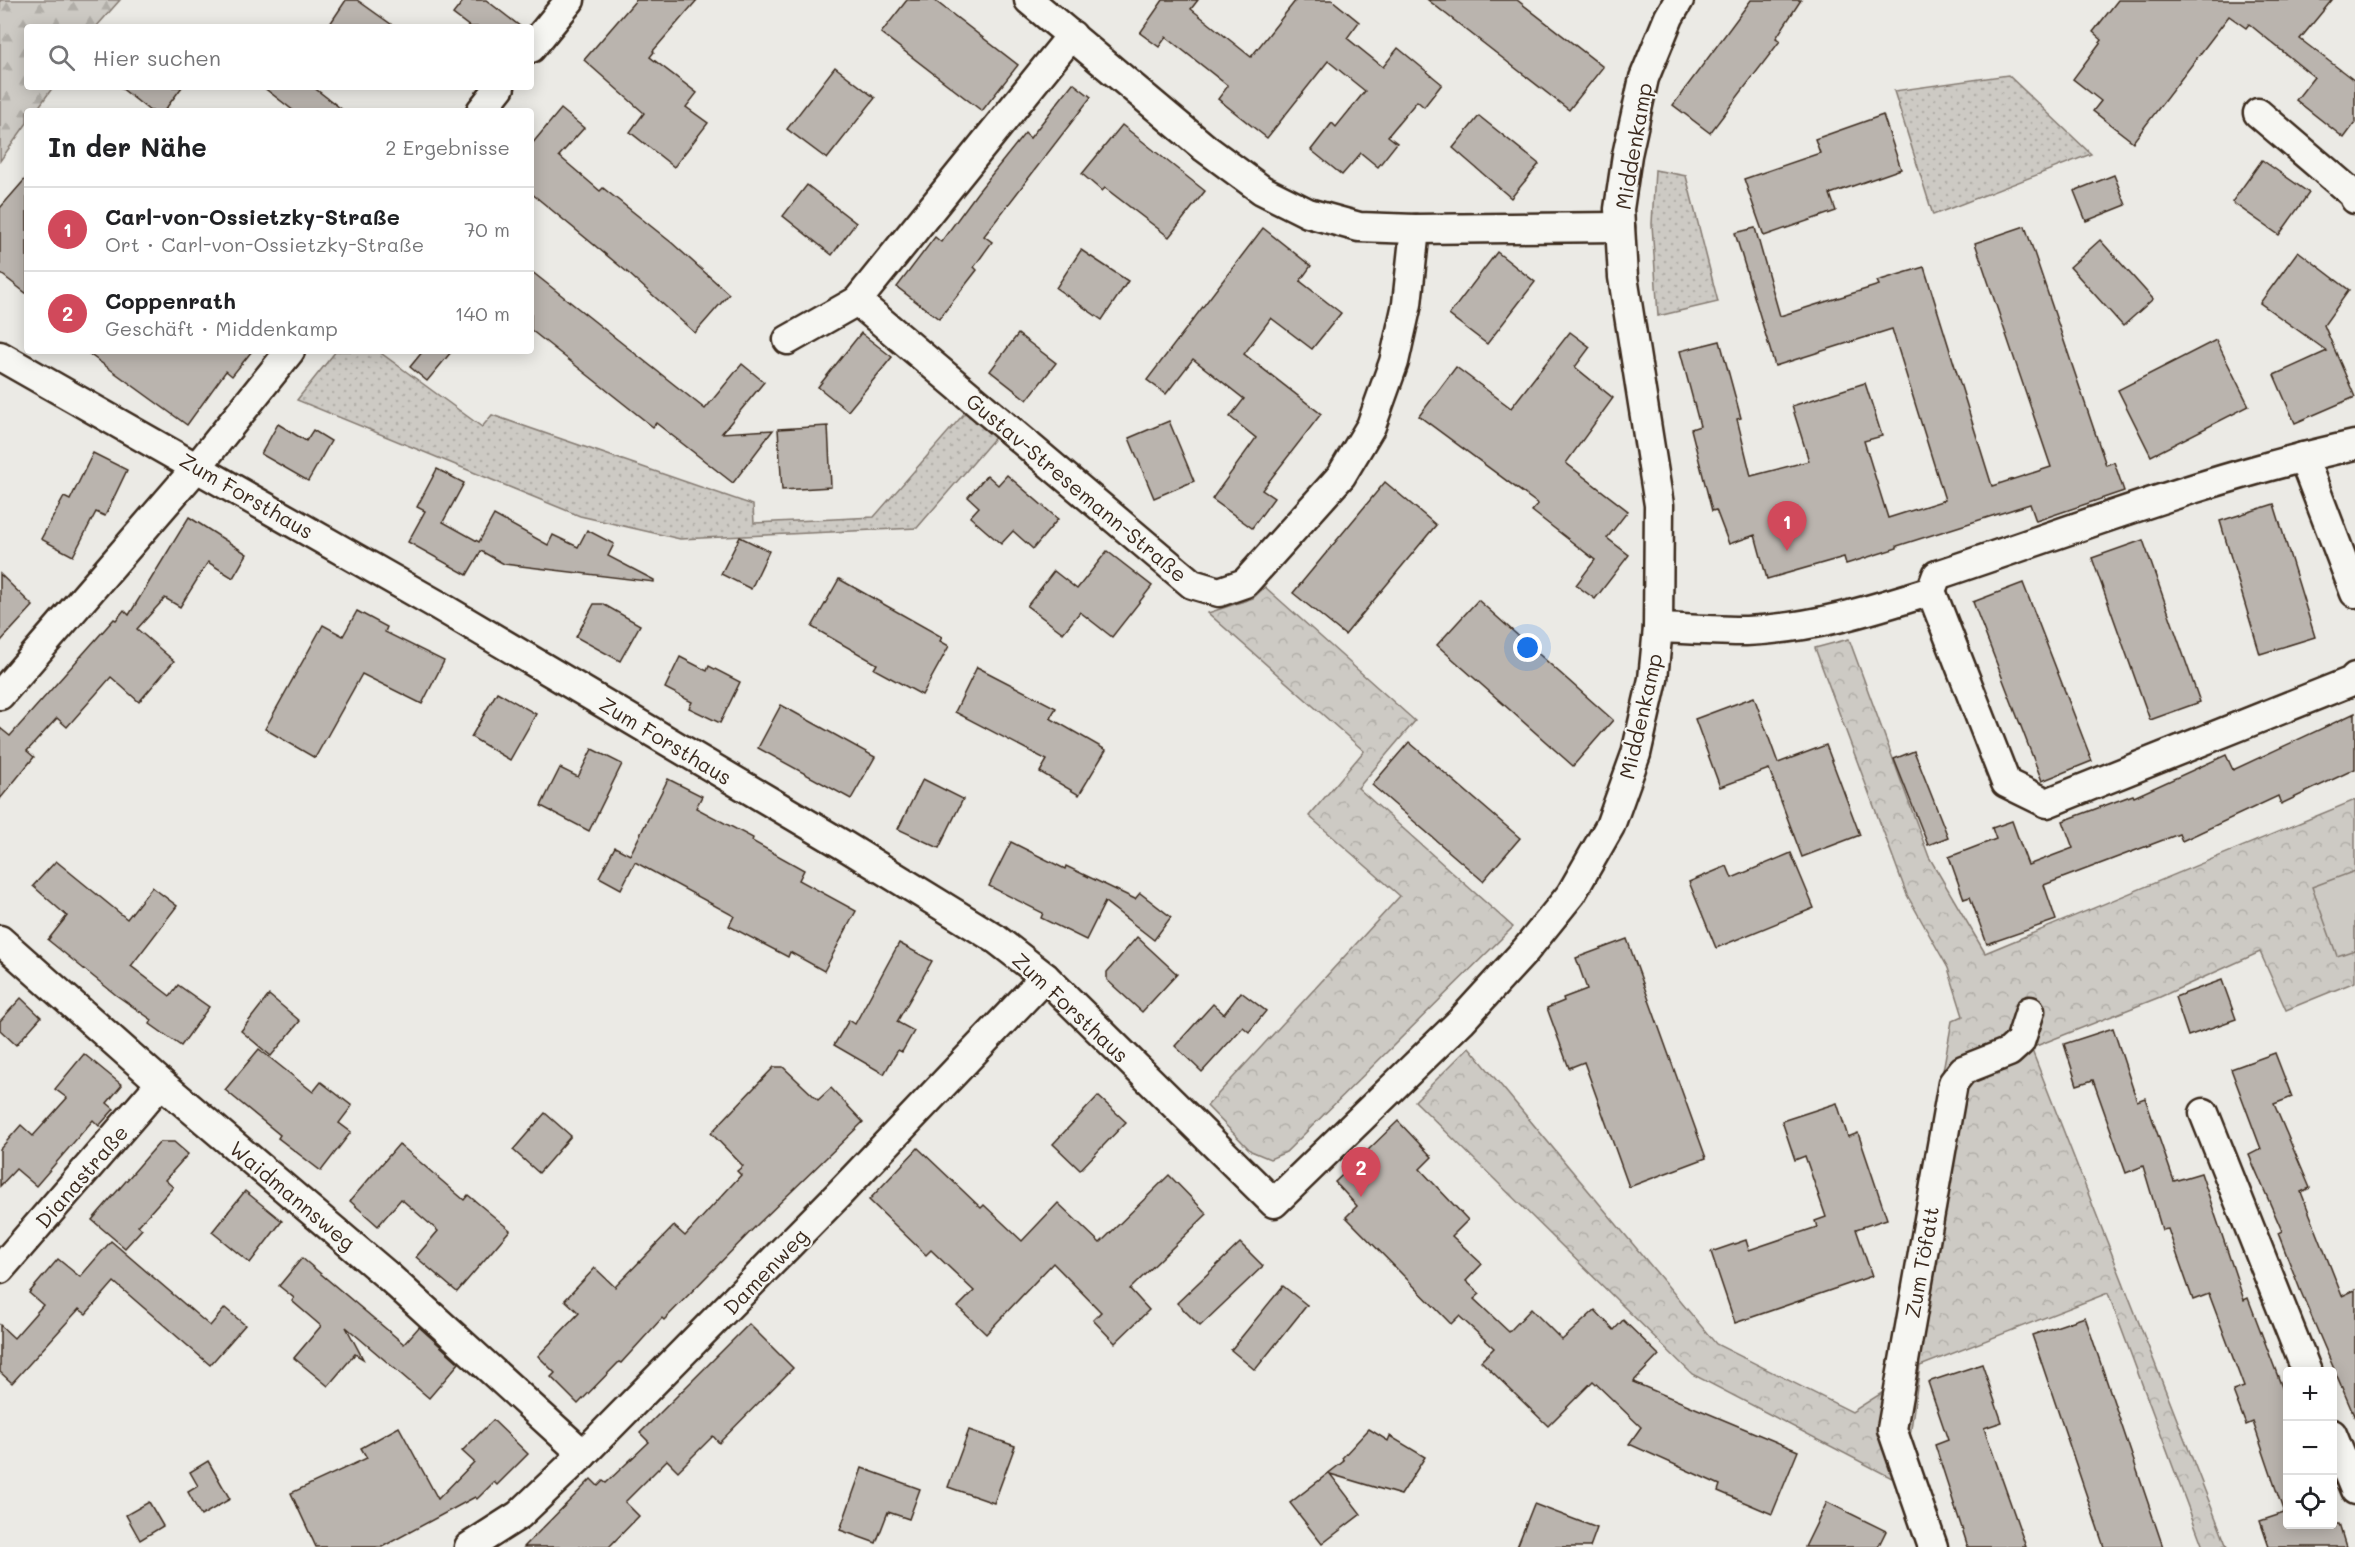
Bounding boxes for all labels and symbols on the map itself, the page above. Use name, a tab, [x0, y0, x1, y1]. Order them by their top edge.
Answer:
street label: Middenkamp	[1609, 80, 1657, 212]
street label: Gustav-Stresemann-Straße	[961, 387, 1193, 587]
street label: Zum Forsthaus	[175, 446, 319, 544]
pin: 1	[1768, 502, 1806, 551]
your location	[1513, 633, 1542, 662]
street label: Middenkamp	[1612, 650, 1668, 782]
street label: Zum Forsthaus	[595, 690, 737, 790]
street label: Zum Forsthaus	[1007, 946, 1135, 1068]
street label: Dianastraße	[29, 1119, 133, 1233]
street label: Waidmannsweg	[225, 1135, 361, 1255]
pin: 2	[1342, 1148, 1380, 1197]
street label: Zum Töfatt	[1898, 1204, 1944, 1320]
street label: Damenweg	[717, 1222, 813, 1320]

